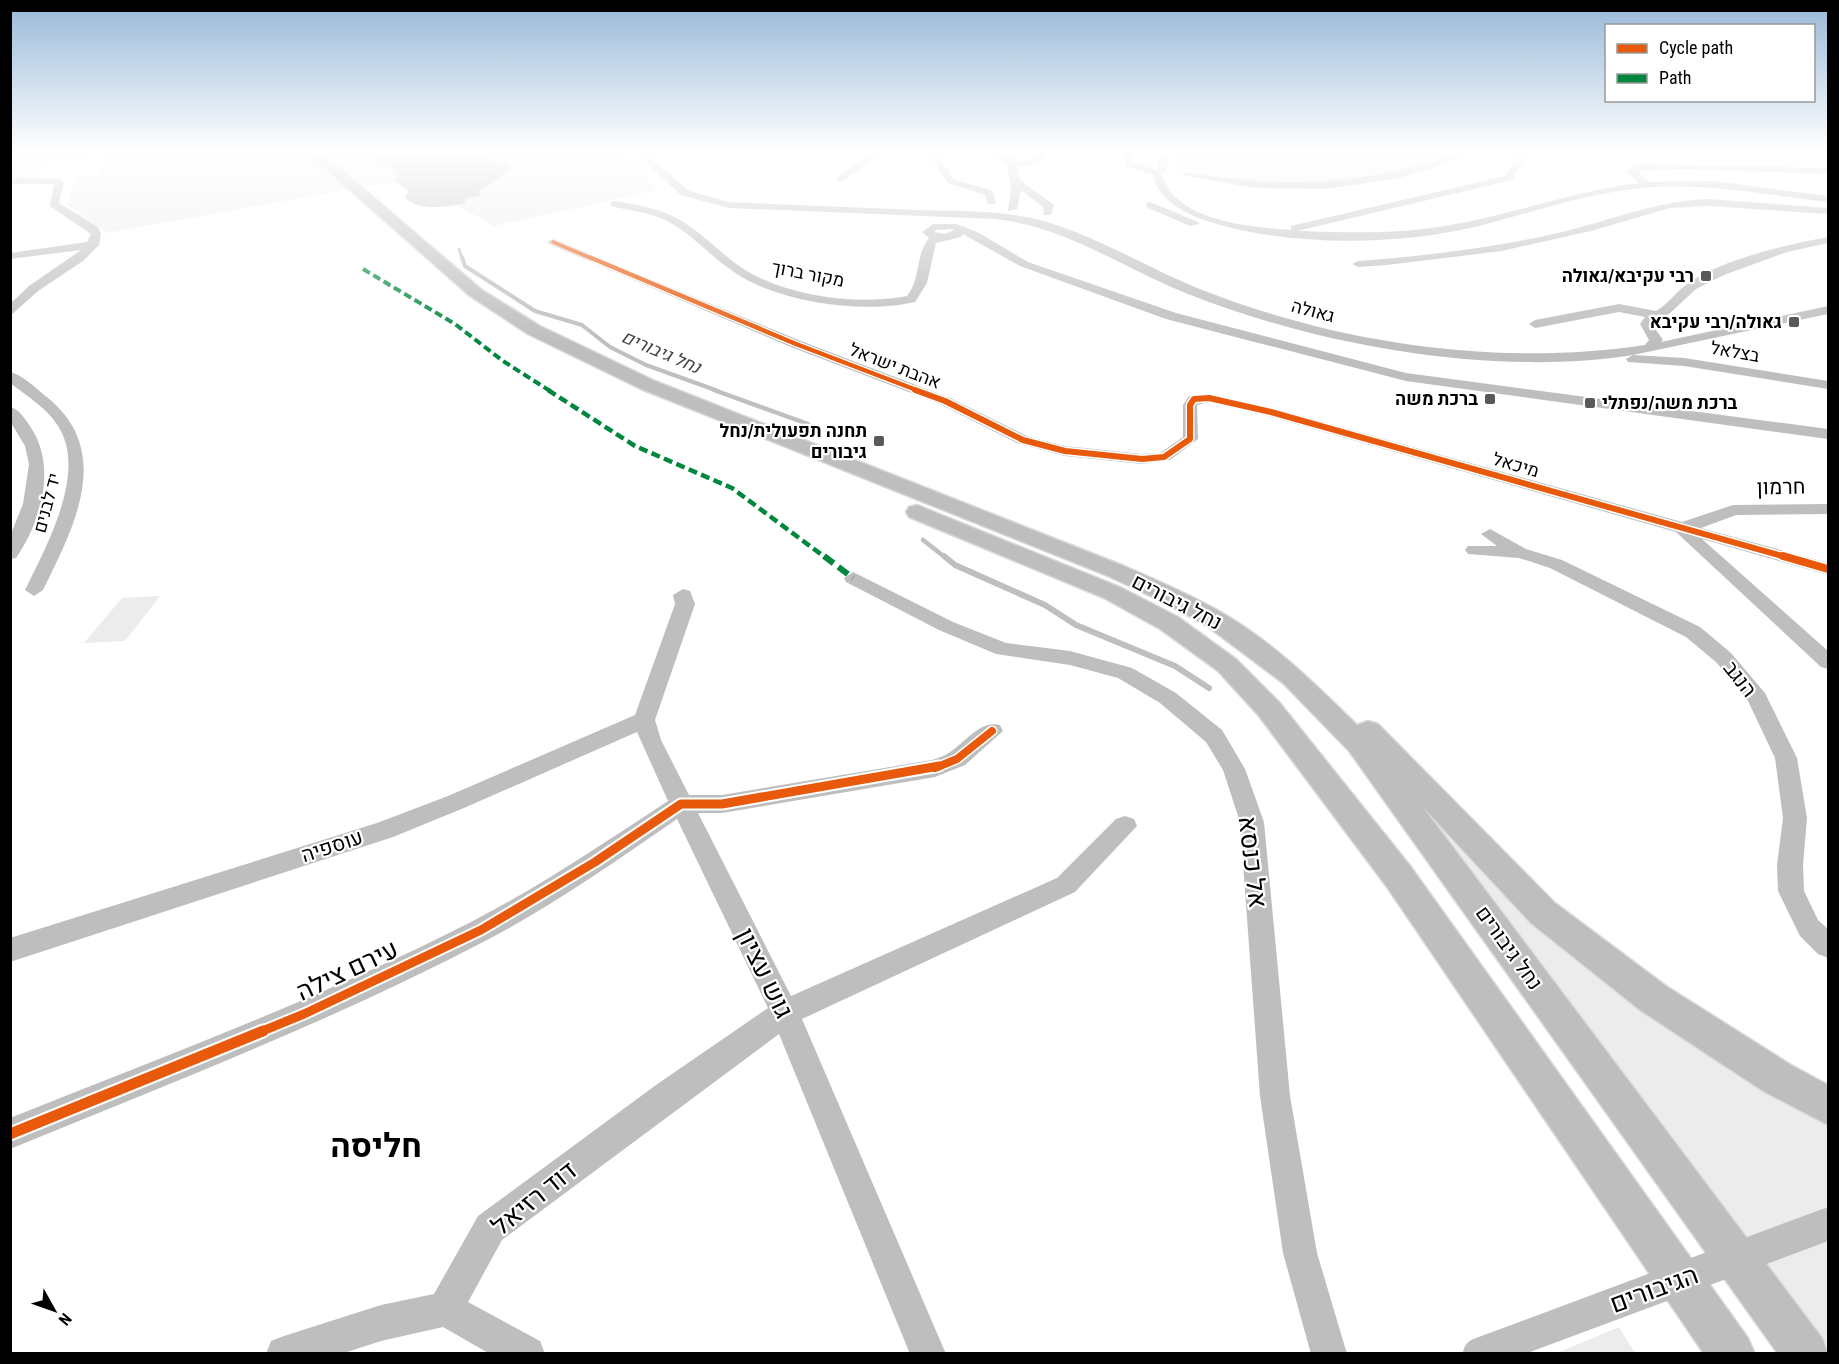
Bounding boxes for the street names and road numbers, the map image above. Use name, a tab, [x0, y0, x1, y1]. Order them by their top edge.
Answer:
street label: מקור ברוך	[770, 256, 846, 291]
street label: גאולה	[1289, 295, 1337, 326]
street label: בצלאל	[1709, 337, 1762, 366]
street label: אהבת ישראל	[846, 338, 944, 393]
street label: מיכאל	[1490, 448, 1542, 481]
street label: יד לבנים	[28, 471, 65, 535]
street label: חרמון	[1756, 475, 1806, 499]
street label: נחל גיבורים	[1128, 569, 1226, 635]
street label: הנגב	[1718, 656, 1762, 702]
street label: אל כנסא	[1232, 814, 1274, 910]
street label: עוספיה	[298, 825, 366, 867]
street label: נחל גיבורים	[1471, 901, 1547, 995]
street label: גוש עציון	[730, 923, 800, 1023]
street label: עירם צילה	[291, 933, 403, 1007]
street label: דוד רזיאל	[485, 1155, 583, 1241]
street label: הגיבורים	[1606, 1259, 1702, 1319]

